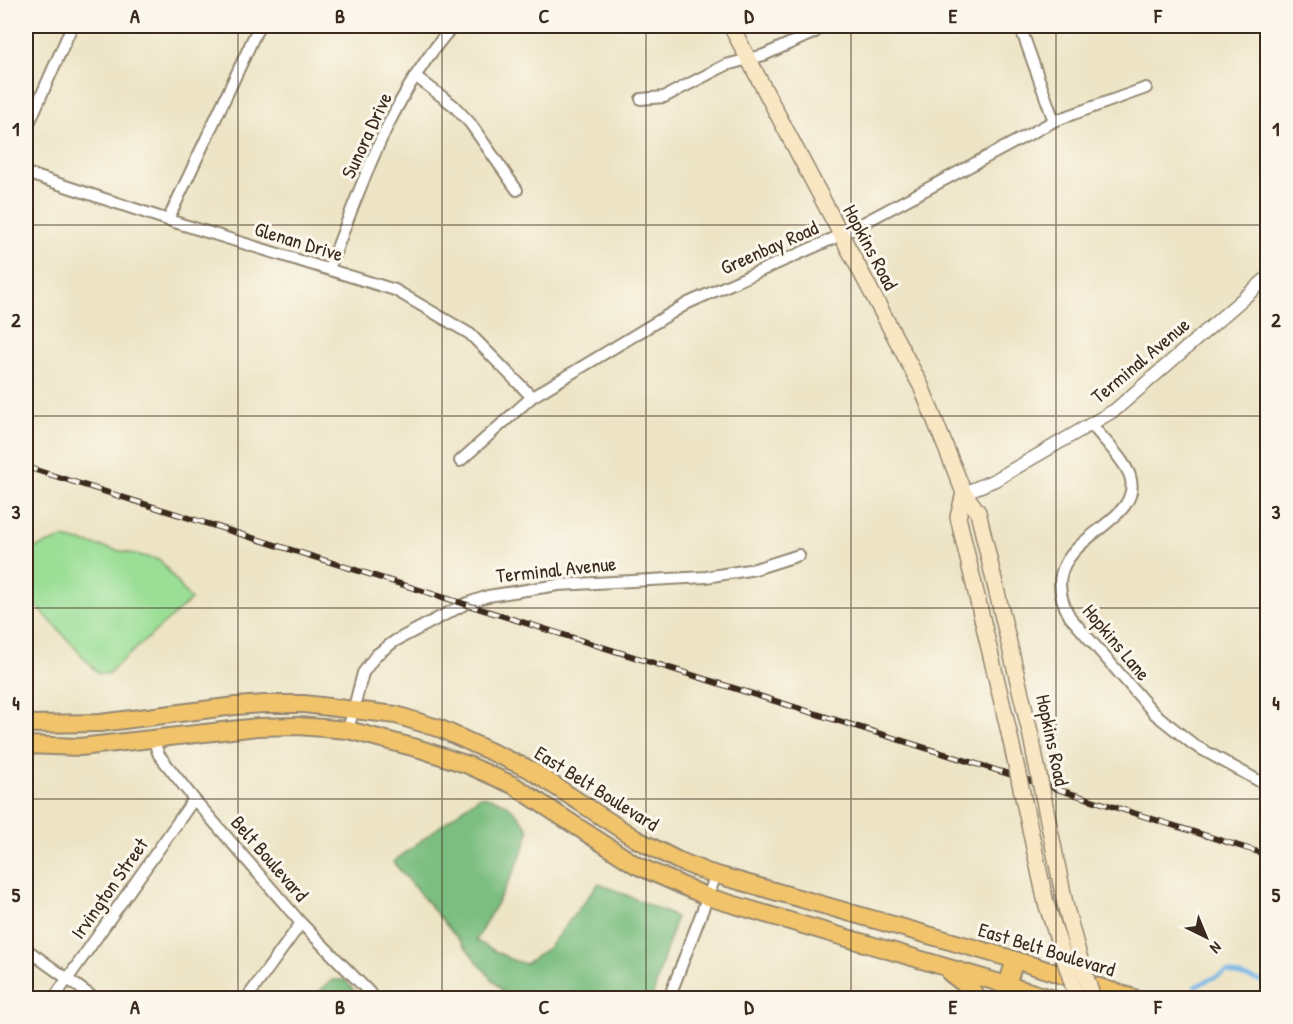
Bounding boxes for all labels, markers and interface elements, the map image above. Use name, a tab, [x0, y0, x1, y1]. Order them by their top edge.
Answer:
text: A	[130, 2, 140, 29]
text: B	[335, 2, 345, 29]
text: C	[539, 2, 550, 29]
text: D	[744, 2, 754, 29]
text: E	[949, 2, 958, 29]
text: F	[1153, 2, 1163, 29]
street label: Sunora Drive	[334, 88, 398, 182]
text: 1	[12, 115, 20, 142]
text: 1	[1272, 115, 1280, 142]
street label: Hopkins Road	[837, 200, 905, 295]
street label: Greenbay Road	[716, 213, 822, 281]
street label: Glenan Drive	[252, 215, 347, 267]
text: 2	[11, 306, 21, 333]
text: 2	[1271, 306, 1281, 333]
street label: Terminal Avenue	[1085, 311, 1195, 409]
text: 3	[12, 498, 21, 525]
text: 3	[1272, 498, 1281, 525]
street label: Terminal Avenue	[495, 549, 617, 589]
street label: Hopkins Lane	[1077, 598, 1157, 686]
text: 4	[12, 689, 20, 716]
text: 4	[1272, 689, 1280, 716]
street label: Hopkins Road	[1030, 692, 1076, 788]
street label: East Belt Boulevard	[530, 739, 664, 837]
street label: Belt Boulevard	[225, 809, 315, 907]
street label: Irvington Street	[64, 831, 155, 944]
text: 5	[12, 881, 21, 908]
text: 5	[1272, 881, 1281, 908]
north arrow	[1176, 907, 1236, 967]
street label: East Belt Boulevard	[975, 915, 1119, 983]
text: N	[1205, 937, 1227, 959]
text: A	[130, 993, 140, 1020]
text: B	[335, 993, 345, 1020]
text: C	[539, 993, 550, 1020]
text: D	[744, 993, 754, 1020]
text: E	[949, 993, 958, 1020]
text: F	[1153, 993, 1163, 1020]

